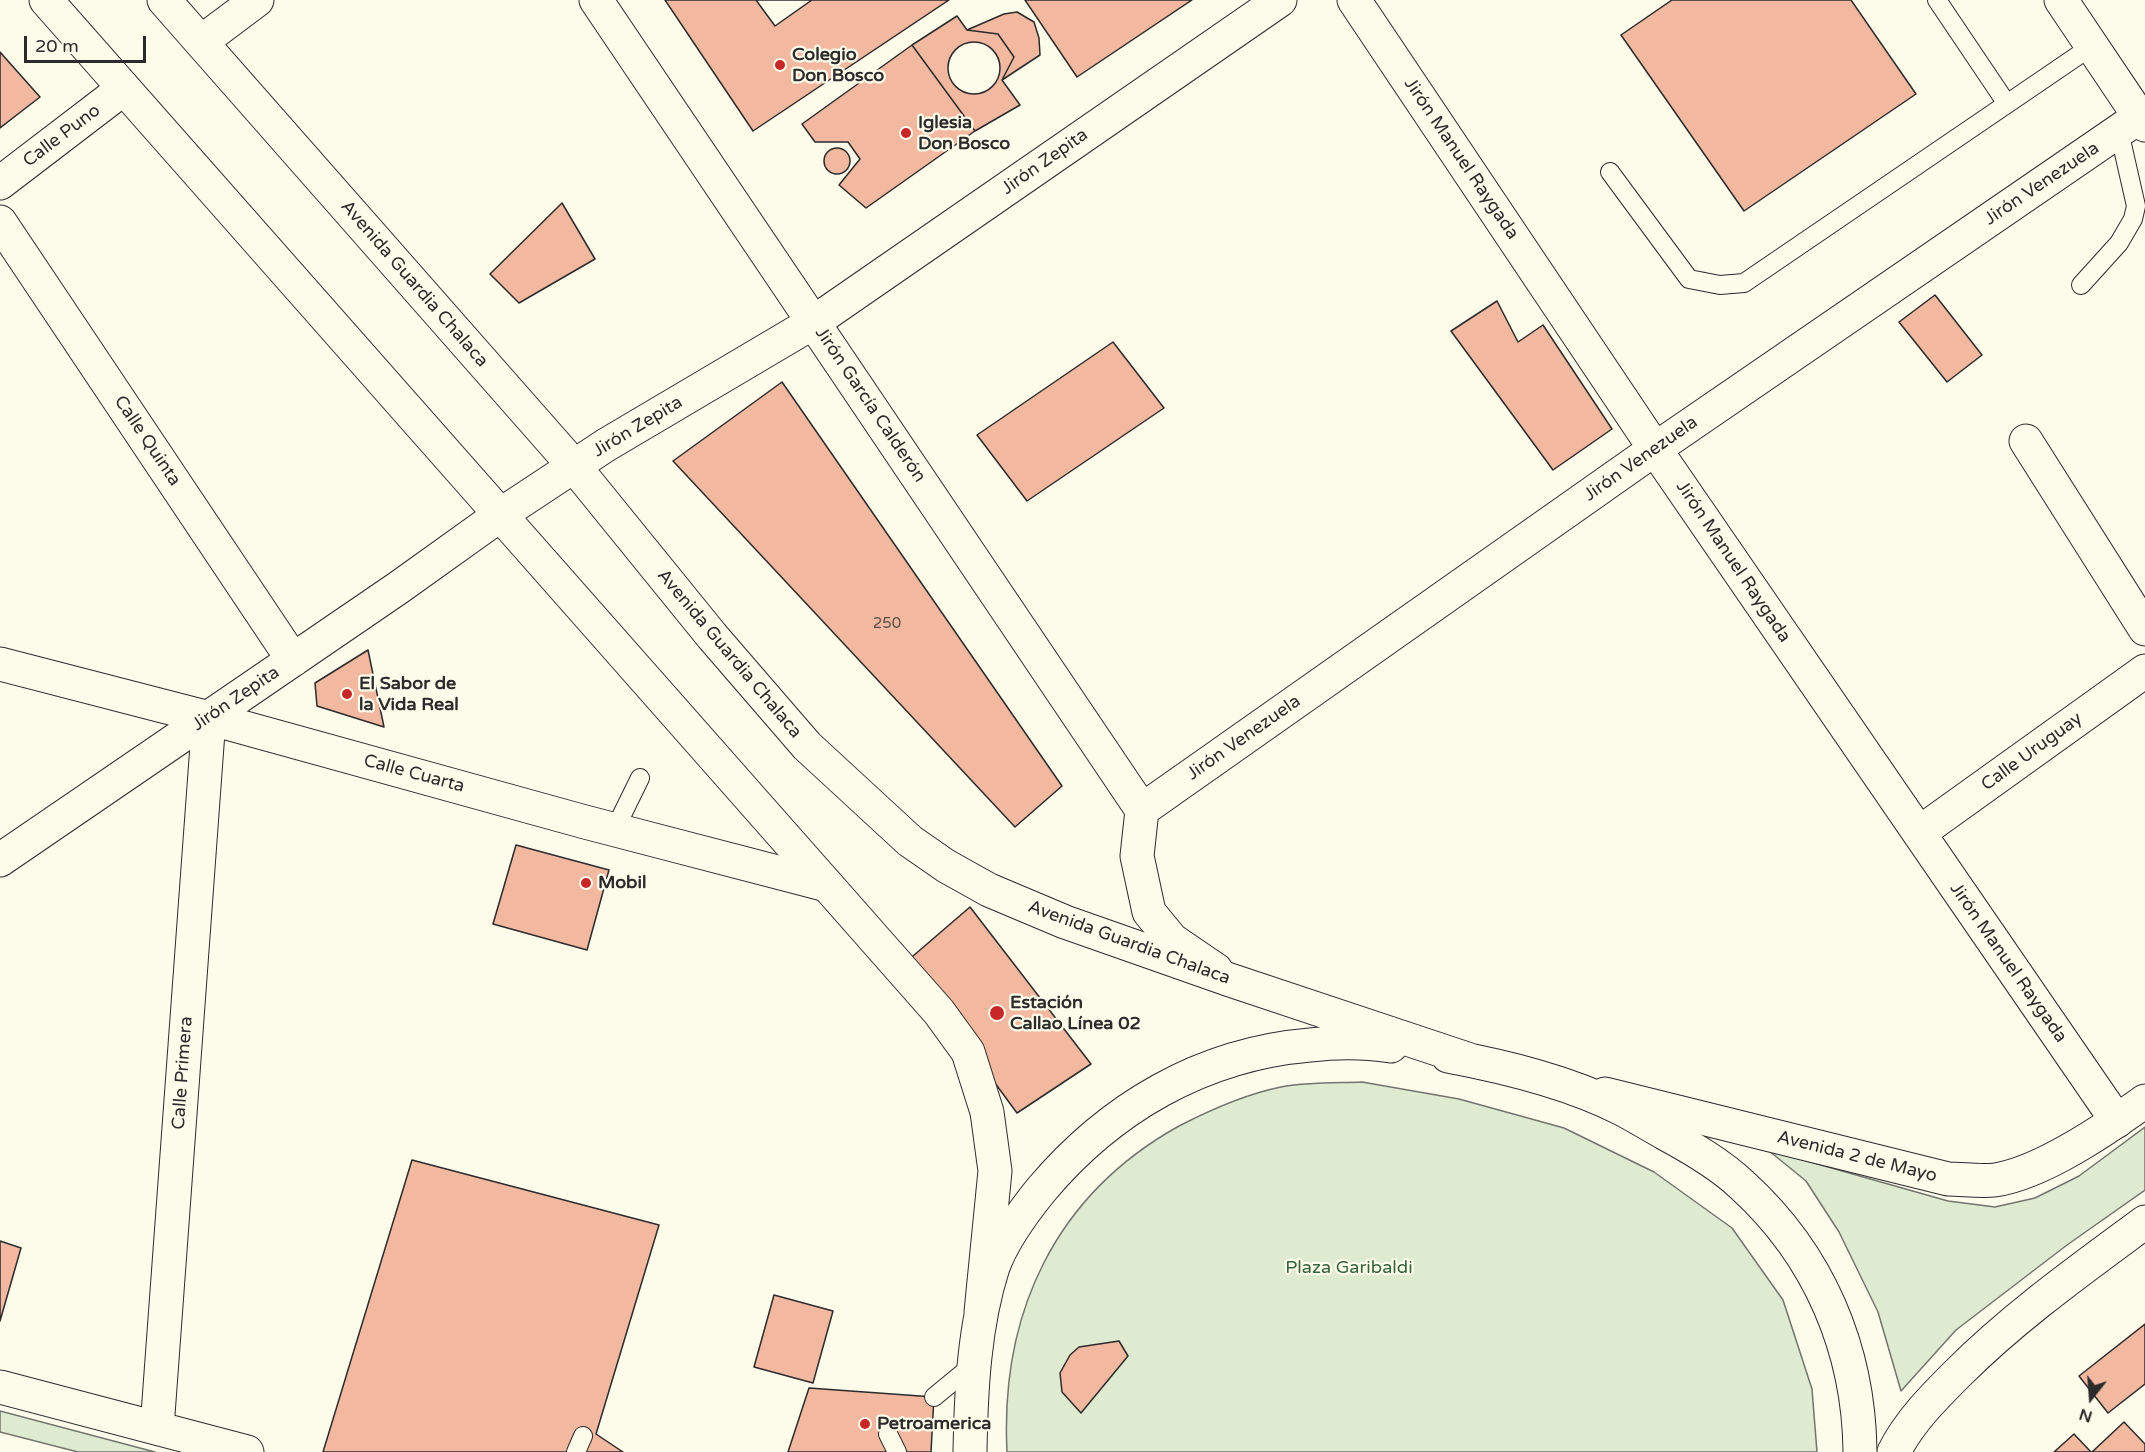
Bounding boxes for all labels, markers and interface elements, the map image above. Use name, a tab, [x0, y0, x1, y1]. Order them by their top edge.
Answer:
scale bar	[27, 24, 148, 62]
text: 20 m	[35, 35, 79, 57]
place label: Colegio Don Bosco	[792, 44, 884, 86]
marker: Colegio Don Bosco	[773, 58, 787, 72]
street label: Jirón Manuel Raygada	[1399, 74, 1523, 244]
street label: Calle Puno	[19, 100, 105, 172]
place label: Iglesia Don Bosco	[918, 112, 1010, 154]
street label: Jirón Zepita	[998, 124, 1092, 200]
marker: Iglesia Don Bosco	[899, 126, 913, 140]
street label: Jirón Venezuela	[1981, 138, 2103, 230]
street label: Avenida Guardia Chalaca	[336, 196, 492, 372]
street label: Jirón García Calderón	[810, 323, 930, 487]
street label: Calle Quinta	[109, 392, 185, 490]
street label: Jirón Zepita	[589, 392, 687, 462]
street label: Jirón Venezuela	[1580, 412, 1702, 506]
street label: Jirón Manuel Raygada	[1671, 477, 1795, 647]
street label: Avenida Guardia Chalaca	[652, 565, 806, 743]
house number: 250	[873, 615, 901, 633]
street label: Jirón Zepita	[188, 662, 284, 736]
place label: El Sabor de la Vida Real	[359, 673, 459, 716]
marker: El Sabor de la Vida Real	[340, 687, 354, 701]
street label: Jirón Venezuela	[1183, 691, 1305, 785]
street label: Calle Uruguay	[1977, 708, 2087, 796]
street label: Calle Cuarta	[361, 750, 467, 798]
place label: Mobil	[598, 872, 646, 894]
marker: Mobil	[579, 876, 593, 890]
street label: Jirón Manuel Raygada	[1945, 879, 2071, 1047]
street label: Avenida Guardia Chalaca	[1025, 896, 1233, 990]
place label: Estación Callao Línea 02	[1010, 992, 1141, 1034]
marker: Estación Callao Línea 02	[988, 1004, 1006, 1022]
street label: Calle Primera	[168, 1016, 198, 1130]
street label: Avenida 2 de Mayo	[1775, 1127, 1939, 1187]
park label: Plaza Garibaldi	[1285, 1257, 1413, 1279]
north arrow	[2061, 1368, 2121, 1428]
text: N	[2077, 1404, 2095, 1427]
place label: Petroamerica	[877, 1413, 991, 1435]
marker: Petroamerica	[858, 1417, 872, 1431]

